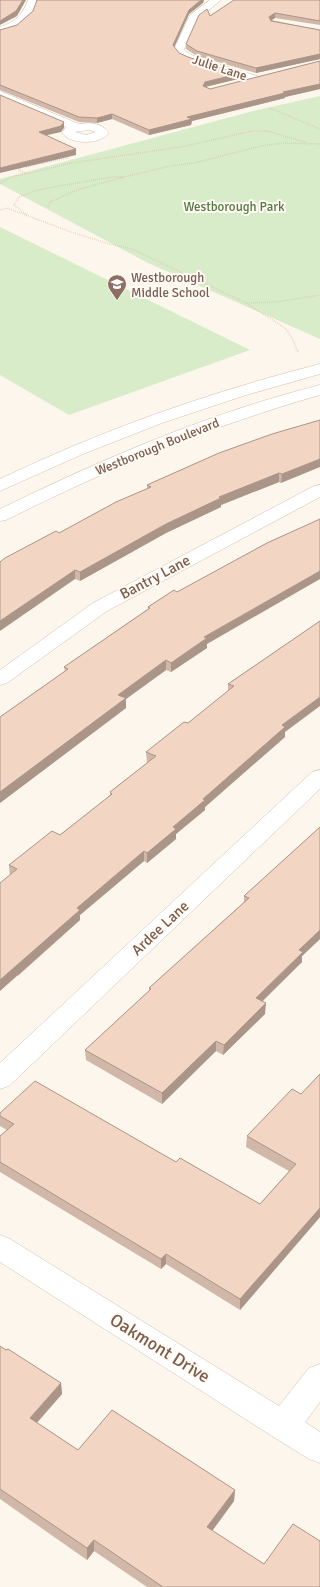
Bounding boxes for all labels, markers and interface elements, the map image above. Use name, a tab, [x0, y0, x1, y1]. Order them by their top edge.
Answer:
street label: Julie Lane	[190, 52, 249, 84]
park label: Westborough Park	[183, 199, 285, 215]
place label: Westborough Middle School	[131, 270, 210, 301]
school or university icon: Westborough Middle School	[106, 273, 128, 301]
street label: Westborough Boulevard	[93, 415, 222, 479]
street label: Bantry Lane	[117, 551, 193, 603]
street label: Ardee Lane	[128, 897, 192, 959]
street label: Oakmont Drive	[106, 1309, 214, 1387]

